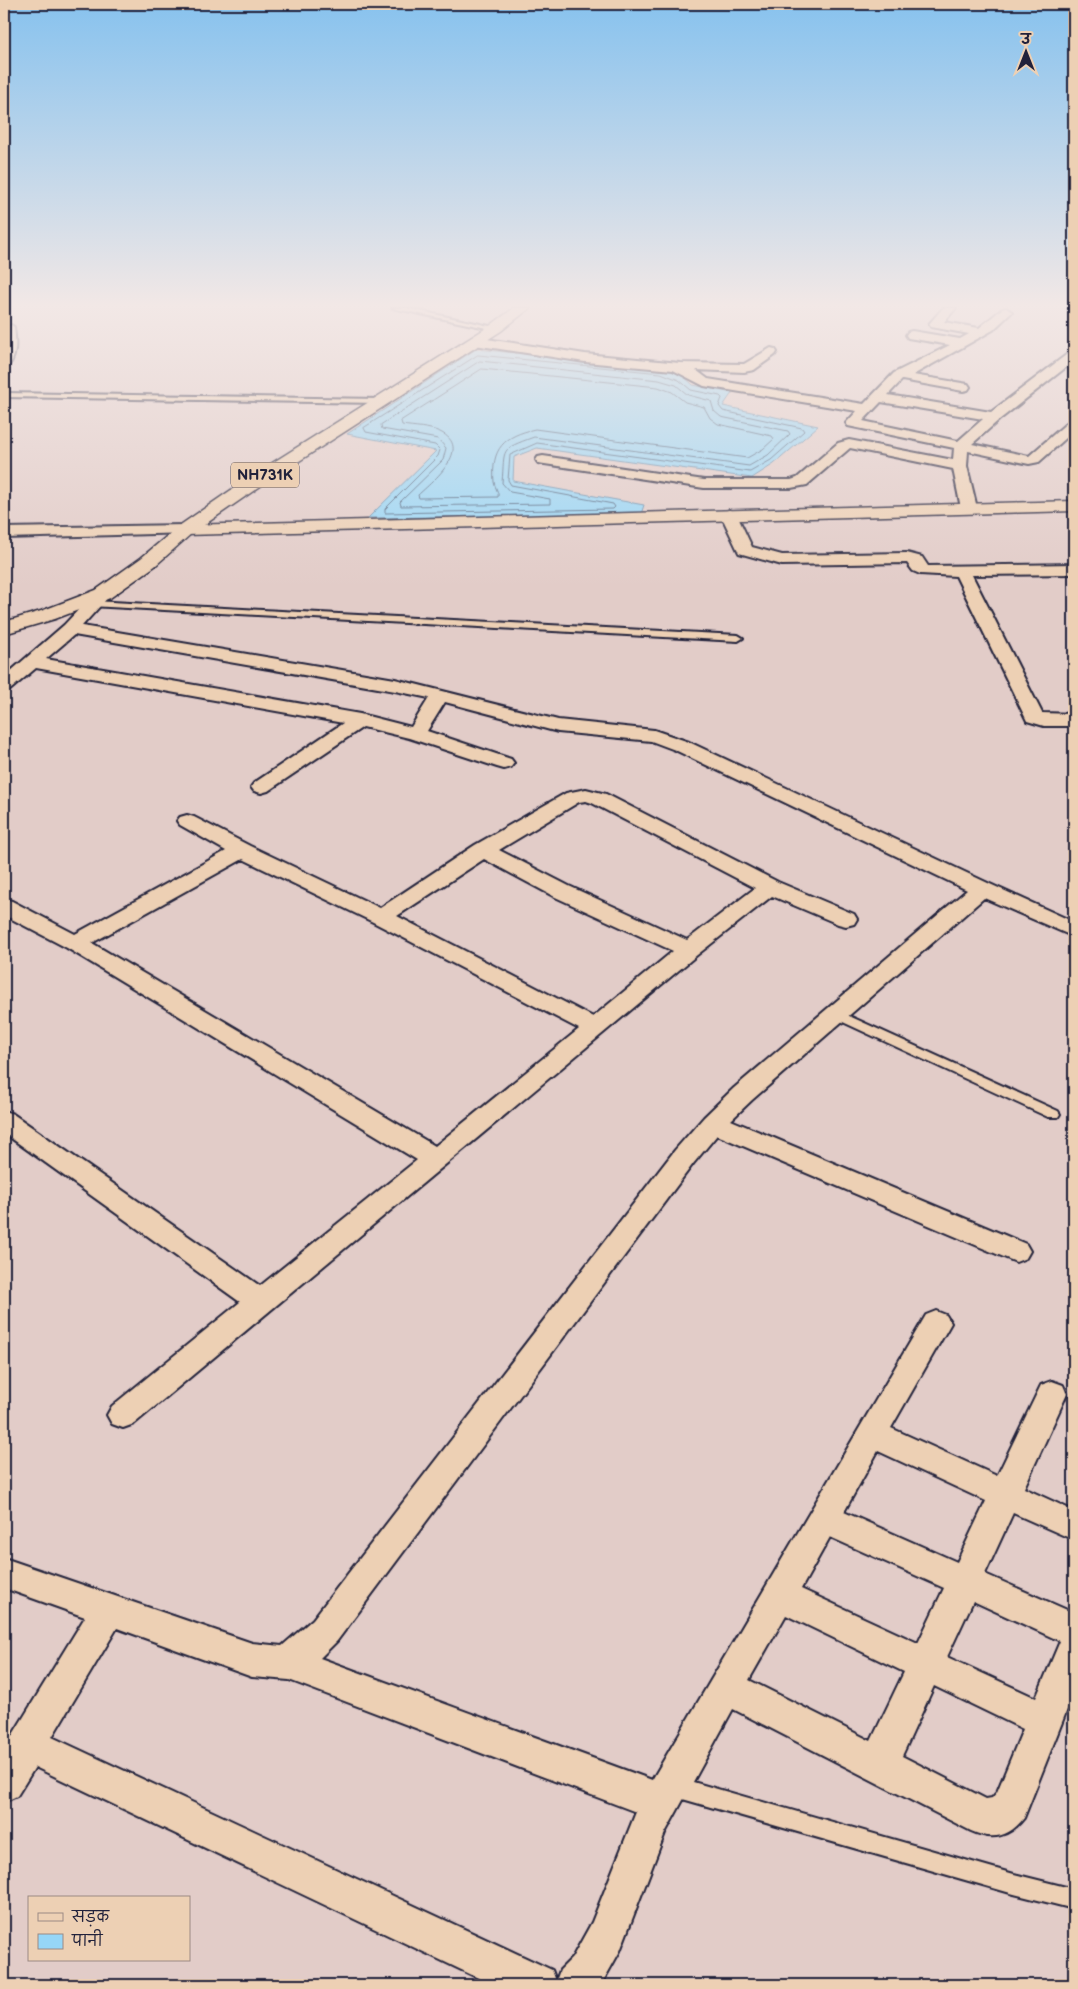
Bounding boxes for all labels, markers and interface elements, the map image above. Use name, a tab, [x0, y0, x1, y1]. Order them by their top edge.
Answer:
north arrow	[1000, 28, 1050, 78]
text: उ	[1019, 31, 1032, 48]
road number: NH731K	[231, 462, 299, 488]
legend	[28, 1896, 190, 1962]
text: सड़क	[71, 1908, 110, 1927]
text: पानी	[71, 1929, 104, 1951]

